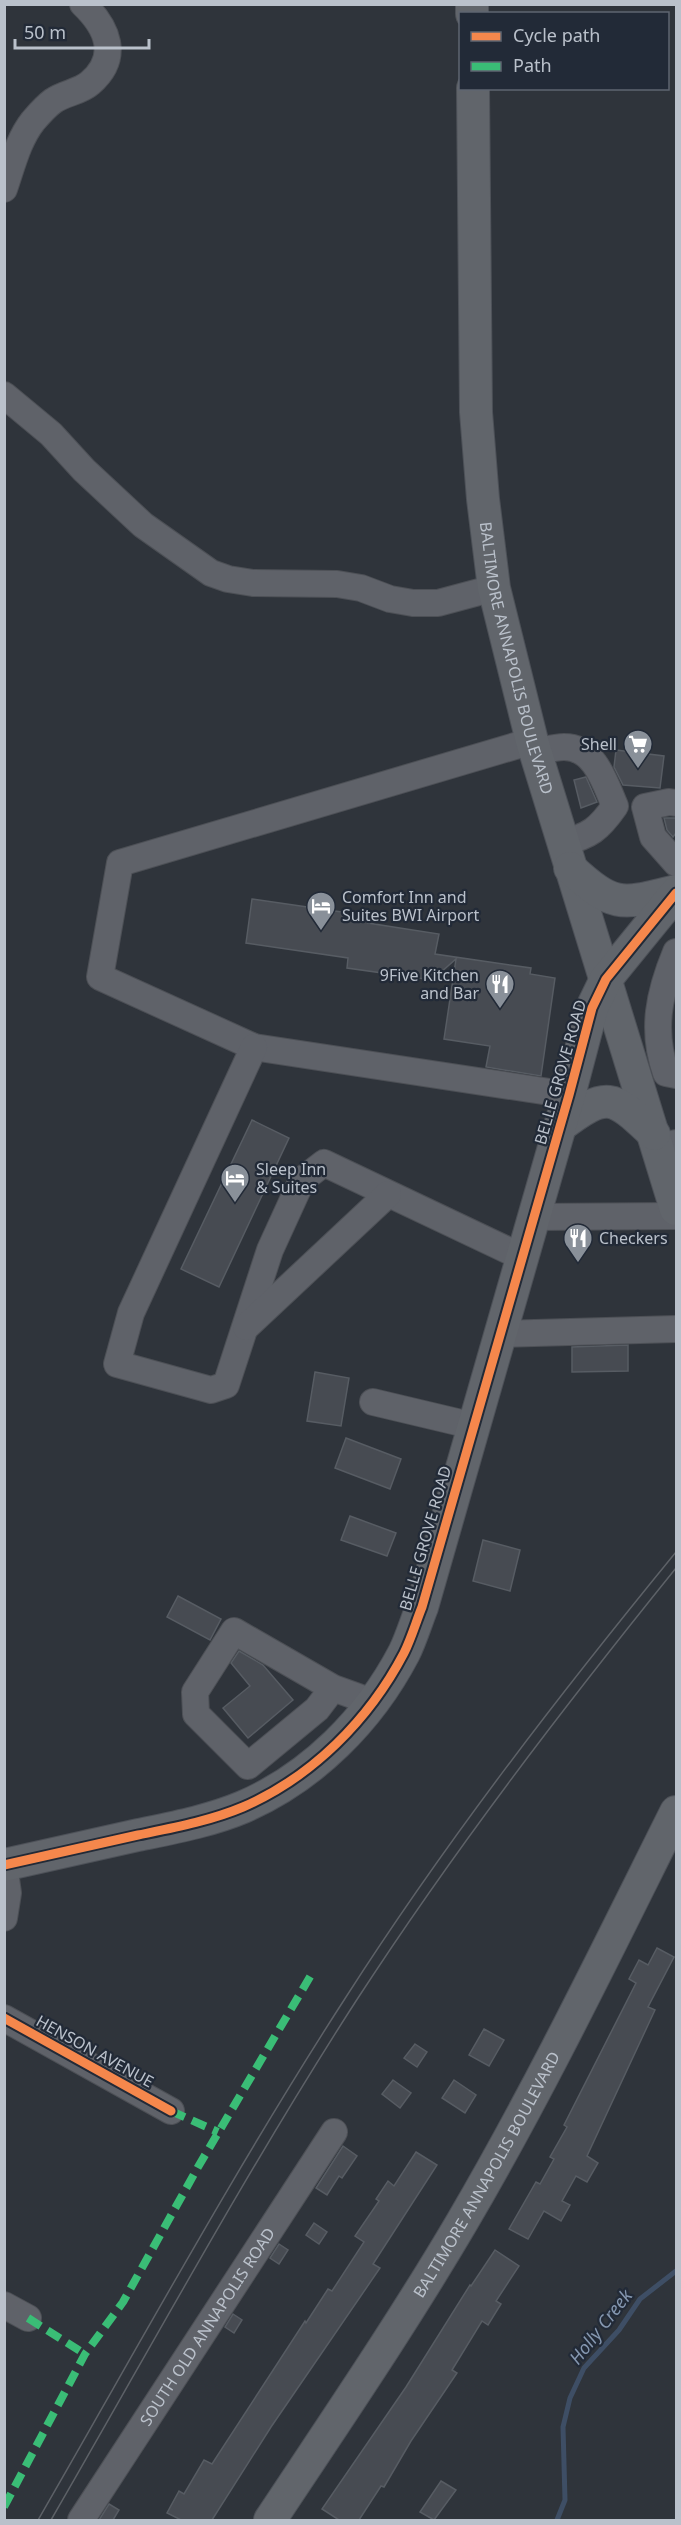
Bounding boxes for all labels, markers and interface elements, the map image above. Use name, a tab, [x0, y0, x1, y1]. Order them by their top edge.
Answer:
scale bar	[15, 12, 148, 50]
legend	[459, 12, 669, 90]
text: 50 m	[24, 20, 66, 44]
text: Cycle path	[513, 23, 600, 47]
text: Path	[513, 53, 552, 77]
street label: BALTIMORE ANNAPOLIS BOULEVARD	[475, 520, 559, 797]
supermarket icon: Shell	[622, 728, 654, 770]
place label: Shell	[581, 733, 617, 755]
place label: Comfort Inn and Suites BWI Airport	[342, 886, 479, 926]
hotel icon: Comfort Inn and Suites BWI Airport	[305, 890, 337, 932]
place label: 9Five Kitchen and Bar	[380, 964, 479, 1004]
restaurant icon: 9Five Kitchen and Bar	[484, 968, 516, 1010]
street label: BELLE GROVE ROAD	[529, 997, 591, 1147]
place label: Sleep Inn & Suites	[256, 1158, 326, 1198]
hotel icon: Sleep Inn & Suites	[219, 1162, 251, 1204]
restaurant icon: Checkers	[562, 1222, 594, 1264]
place label: Checkers	[599, 1227, 668, 1249]
street label: BELLE GROVE ROAD	[394, 1463, 456, 1613]
street label: HENSON AVENUE	[32, 2010, 158, 2092]
street label: BALTIMORE ANNAPOLIS BOULEVARD	[408, 2048, 565, 2302]
street label: SOUTH OLD ANNAPOLIS ROAD	[134, 2223, 280, 2430]
water label: Holly Creek	[563, 2283, 638, 2369]

